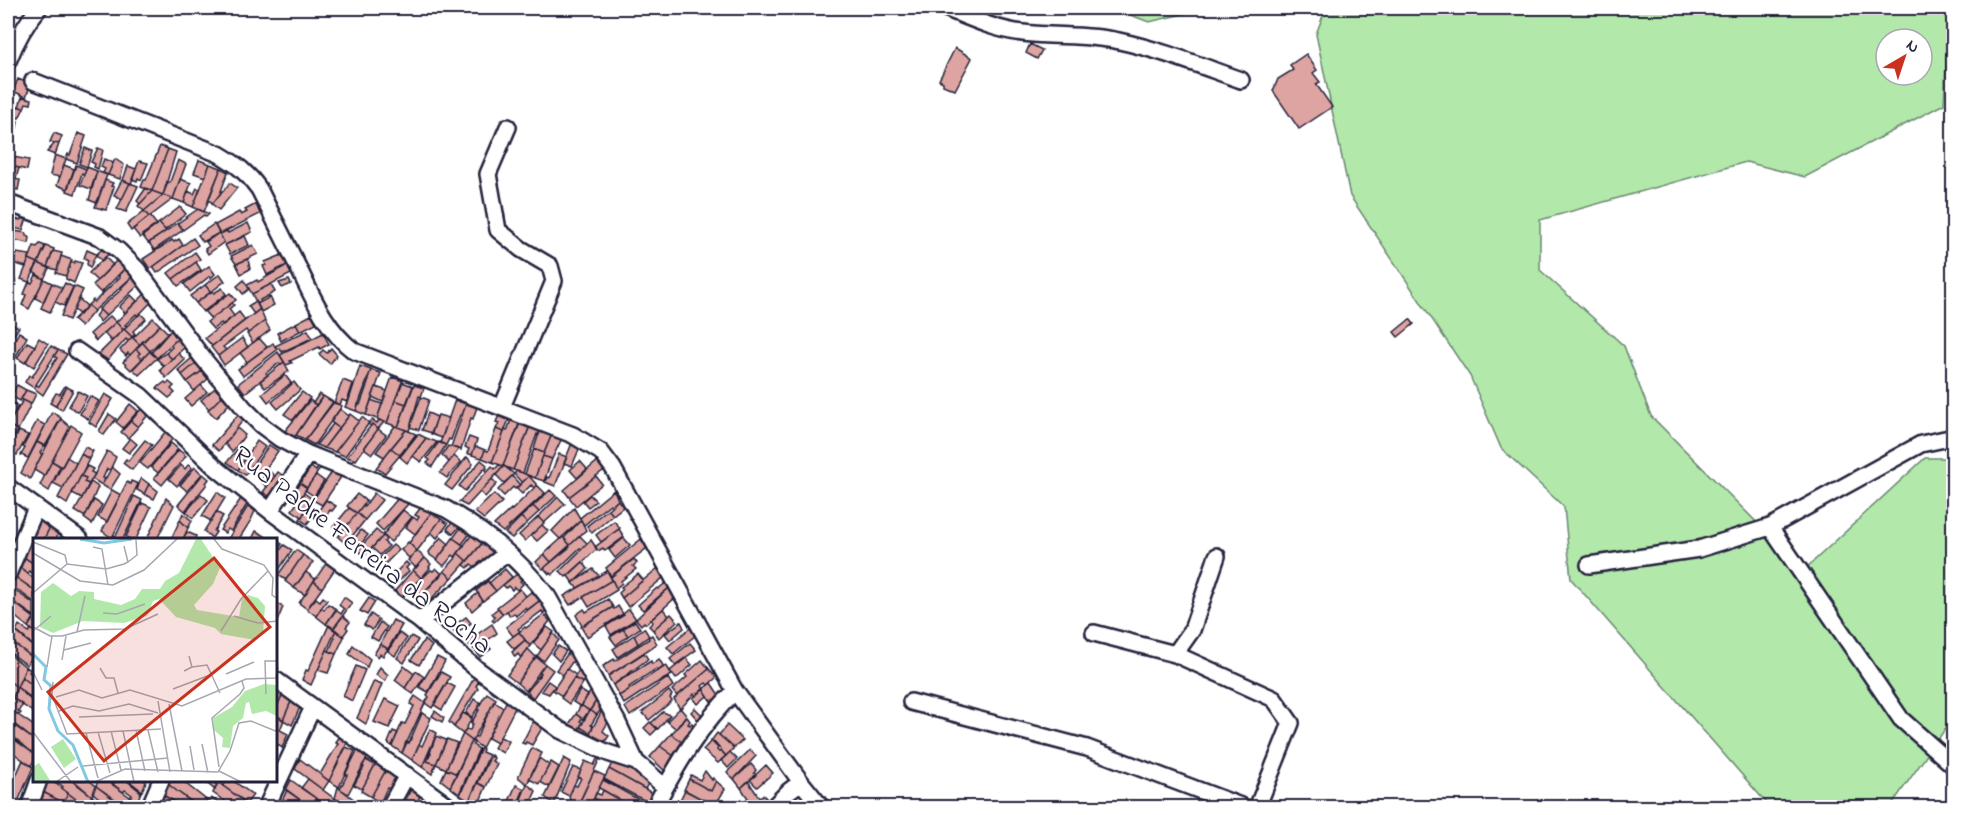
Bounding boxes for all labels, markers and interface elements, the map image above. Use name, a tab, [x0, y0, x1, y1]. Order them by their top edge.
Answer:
north arrow	[1874, 27, 1934, 87]
text: N	[1900, 34, 1924, 60]
street label: Rua Padre Ferreira da Rocha	[223, 437, 500, 665]
inset map	[33, 538, 278, 782]

